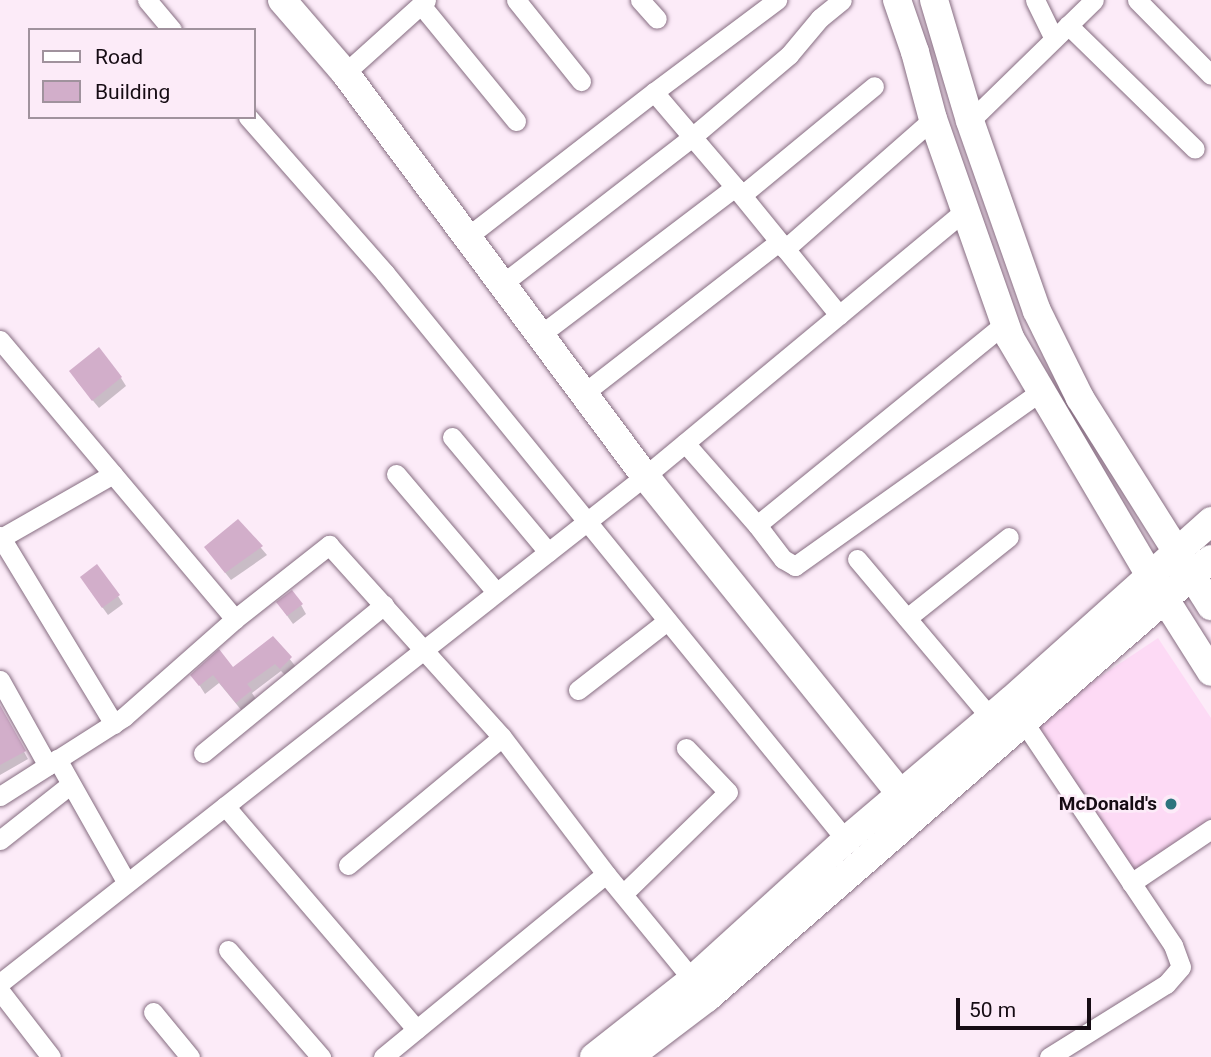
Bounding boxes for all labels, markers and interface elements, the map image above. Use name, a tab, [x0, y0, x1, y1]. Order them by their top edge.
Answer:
legend	[28, 28, 256, 119]
text: Road	[95, 45, 143, 69]
text: Building	[95, 80, 170, 104]
place label: McDonald's	[1059, 793, 1157, 815]
marker: McDonald's	[1163, 796, 1179, 812]
scale bar	[959, 984, 1094, 1028]
text: 50 m	[969, 998, 1016, 1022]

